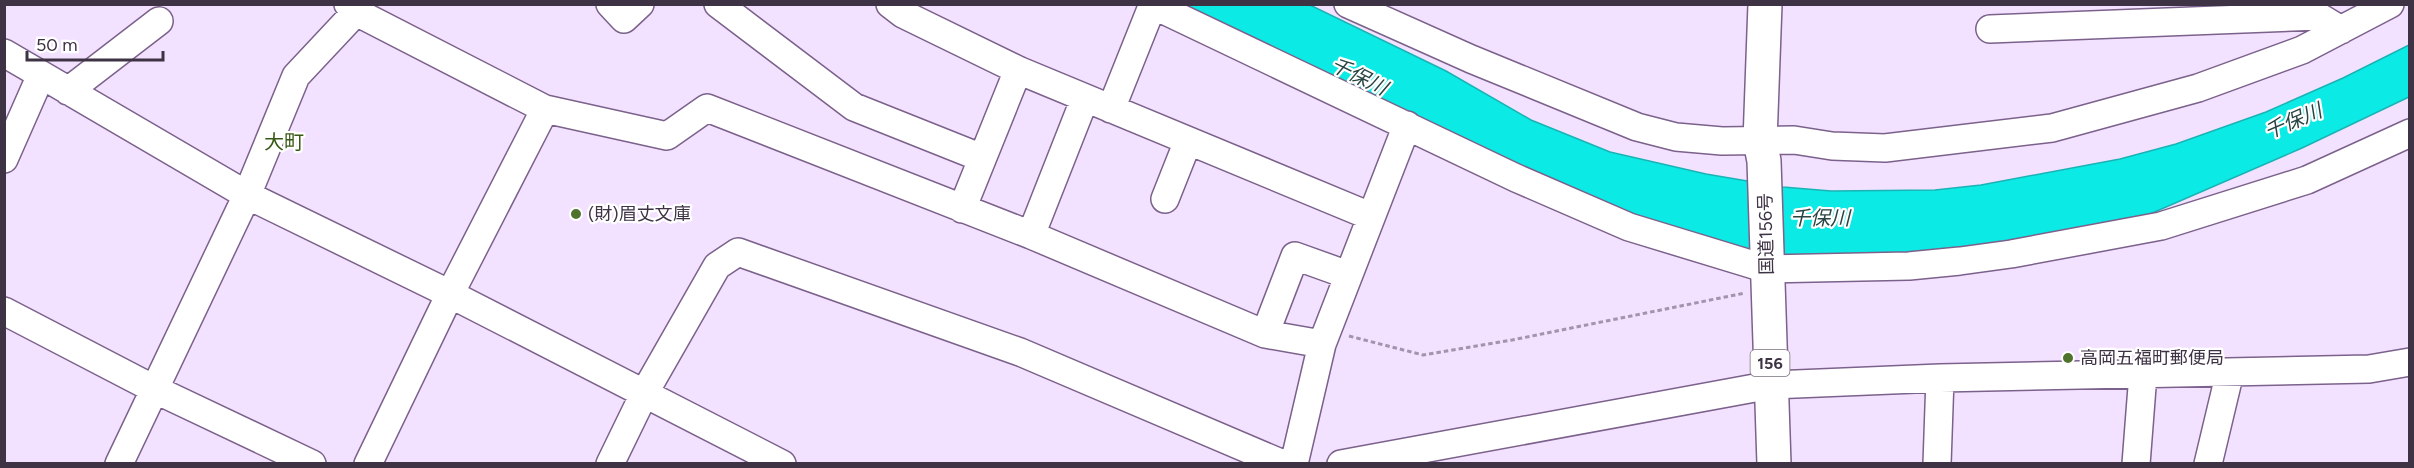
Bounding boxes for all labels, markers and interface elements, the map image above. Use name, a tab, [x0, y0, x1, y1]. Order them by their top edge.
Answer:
scale bar	[27, 24, 164, 62]
text: 50 m	[36, 34, 78, 56]
water label: 千保川	[1327, 52, 1393, 101]
water label: 千保川	[2261, 97, 2327, 144]
district label: 大町	[264, 130, 304, 154]
street label: 国道156号	[1754, 193, 1778, 275]
place label: (財)眉丈文庫	[588, 203, 691, 225]
water label: 千保川	[1790, 206, 1852, 230]
marker: (財)眉丈文庫	[569, 207, 583, 221]
place label: 高岡五福町郵便局	[2080, 347, 2224, 369]
road number: 156	[1750, 350, 1790, 376]
marker: 高岡五福町郵便局	[2061, 351, 2075, 365]

